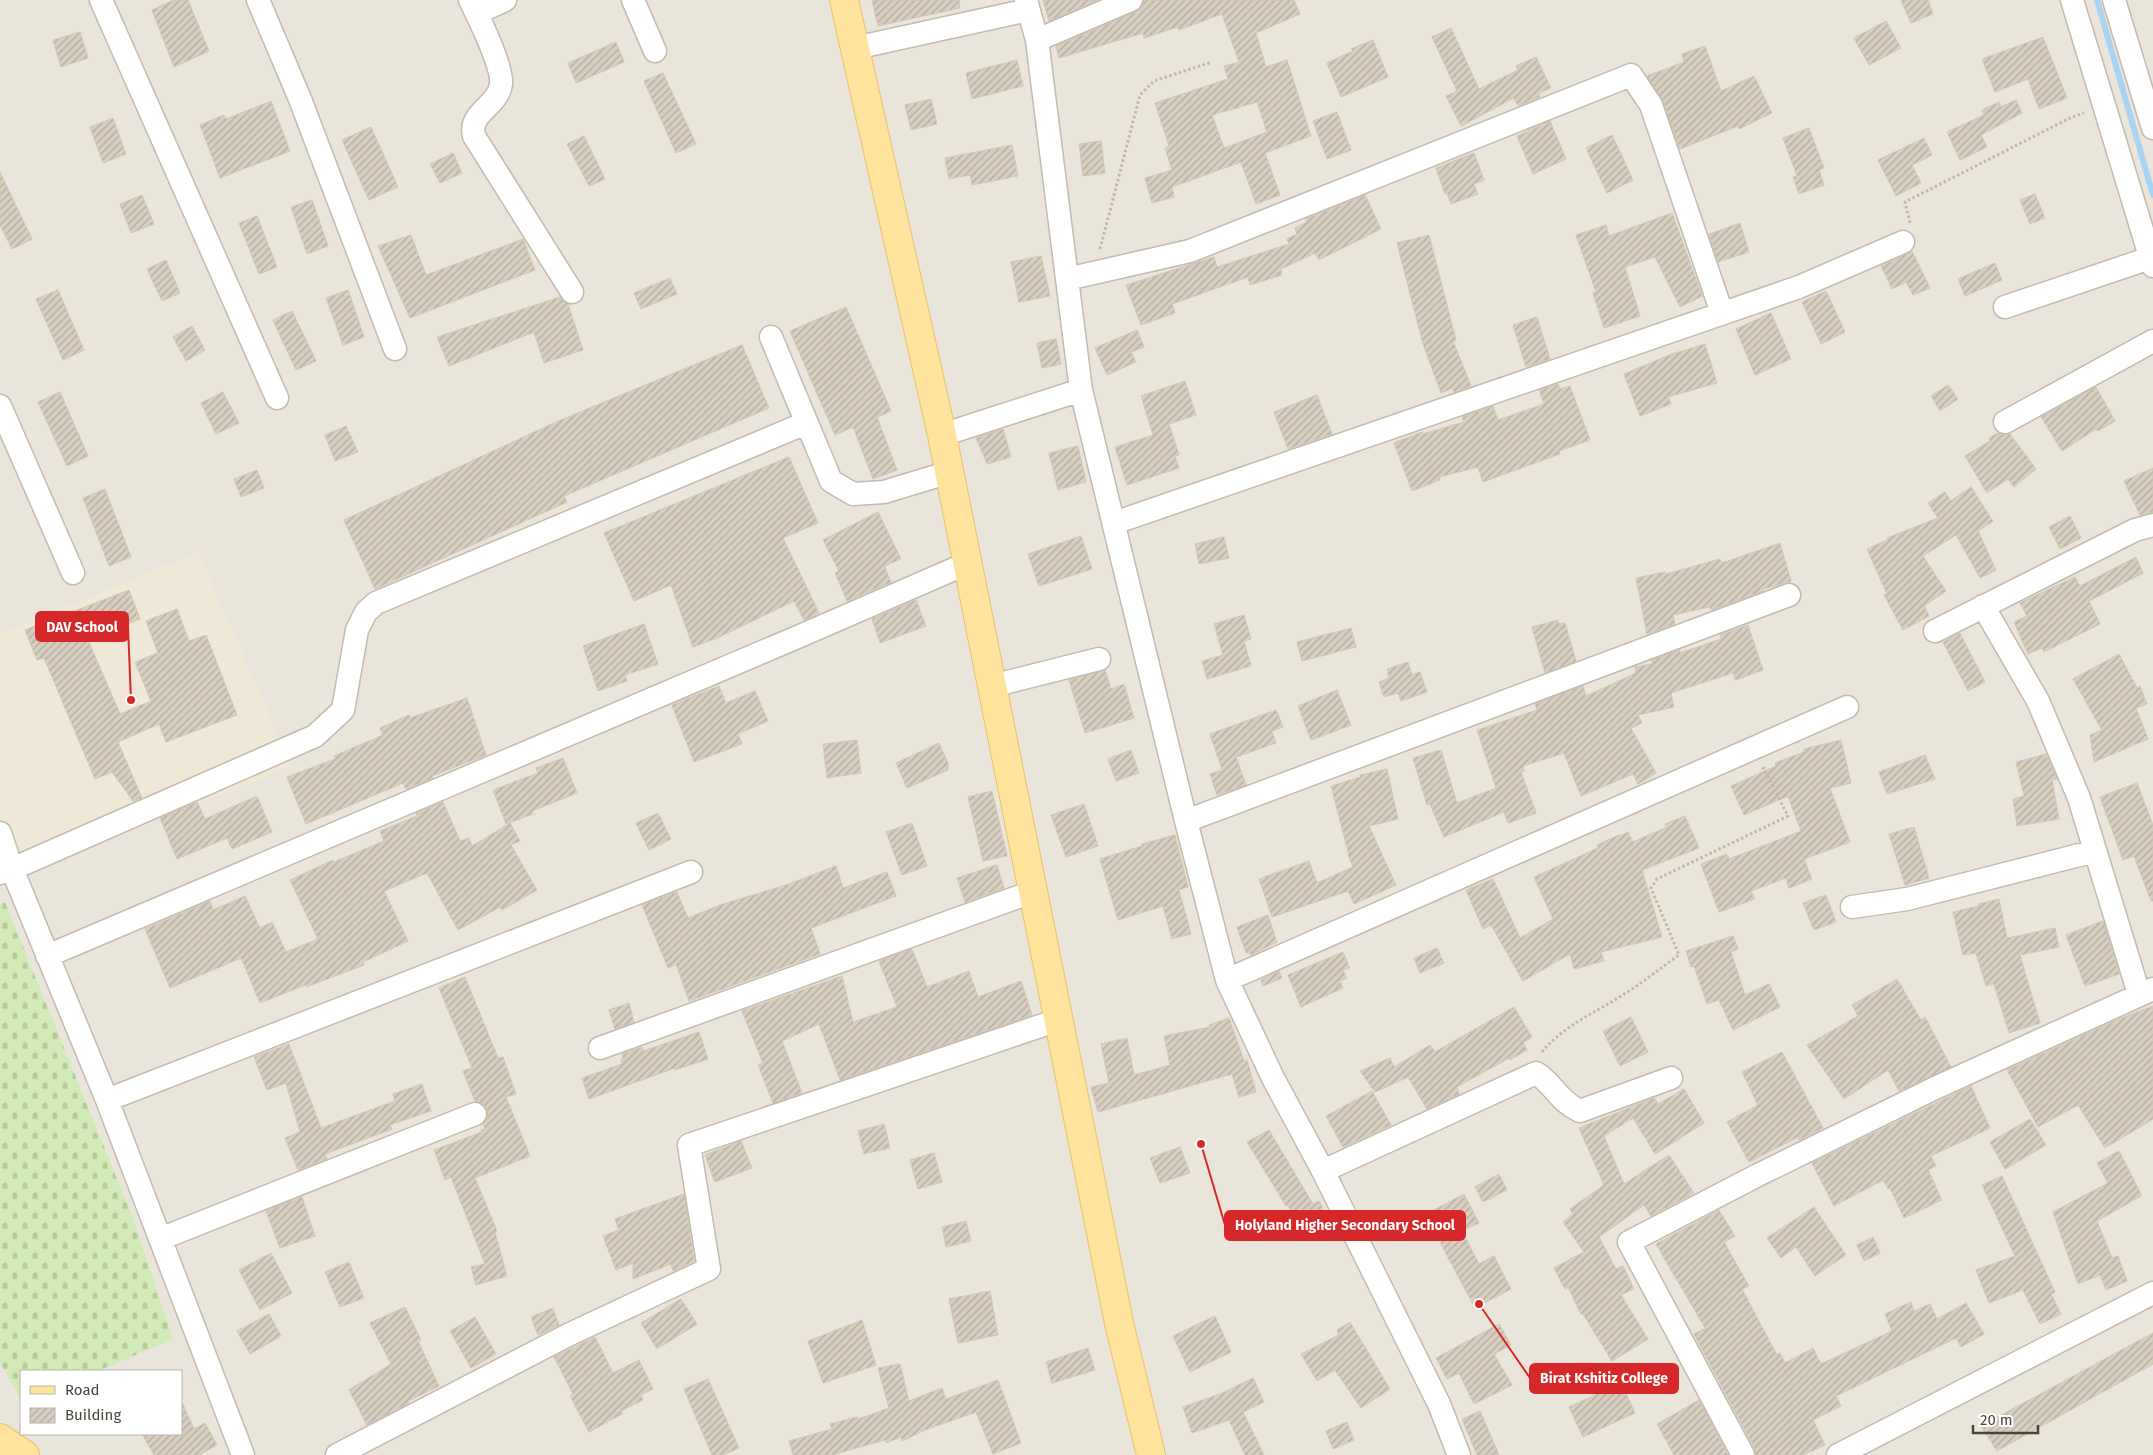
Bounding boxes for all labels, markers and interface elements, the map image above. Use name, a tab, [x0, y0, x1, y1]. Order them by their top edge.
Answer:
callout: DAV School	[36, 612, 128, 641]
text: DAV School	[46, 619, 119, 636]
callout: Holyland Higher Secondary School	[1225, 1211, 1465, 1240]
text: Holyland Higher Secondary School	[1235, 1217, 1456, 1234]
callout: Birat Kshitiz College	[1530, 1364, 1678, 1393]
legend	[20, 1370, 182, 1435]
text: Birat Kshitiz College	[1540, 1370, 1668, 1387]
text: Road	[65, 1381, 100, 1399]
scale bar	[1973, 1402, 2038, 1434]
text: Building	[65, 1406, 121, 1424]
text: 20 m	[1980, 1411, 2013, 1429]

